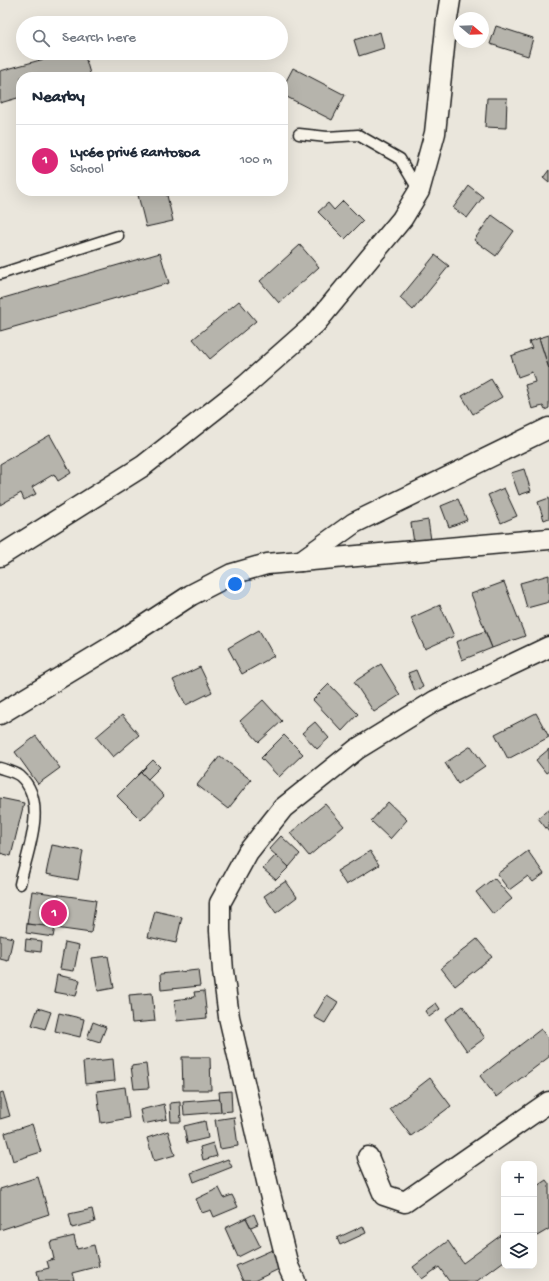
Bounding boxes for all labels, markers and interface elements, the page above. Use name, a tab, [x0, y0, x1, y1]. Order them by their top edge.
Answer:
north arrow	[453, 12, 489, 48]
search box	[16, 16, 288, 60]
icon: search	[30, 27, 52, 49]
text: Search here	[62, 29, 136, 47]
text: Nearby	[32, 88, 85, 108]
text: Lycée privé Rantosoa	[70, 144, 200, 162]
text: 1	[42, 153, 48, 168]
text: 100 m	[240, 153, 272, 168]
text: School	[70, 162, 104, 177]
your location	[225, 574, 245, 594]
pin: 1	[41, 898, 67, 928]
map controls	[501, 1161, 537, 1269]
button: +	[501, 1161, 537, 1197]
button: −	[501, 1197, 537, 1233]
button: layers	[501, 1233, 537, 1269]

